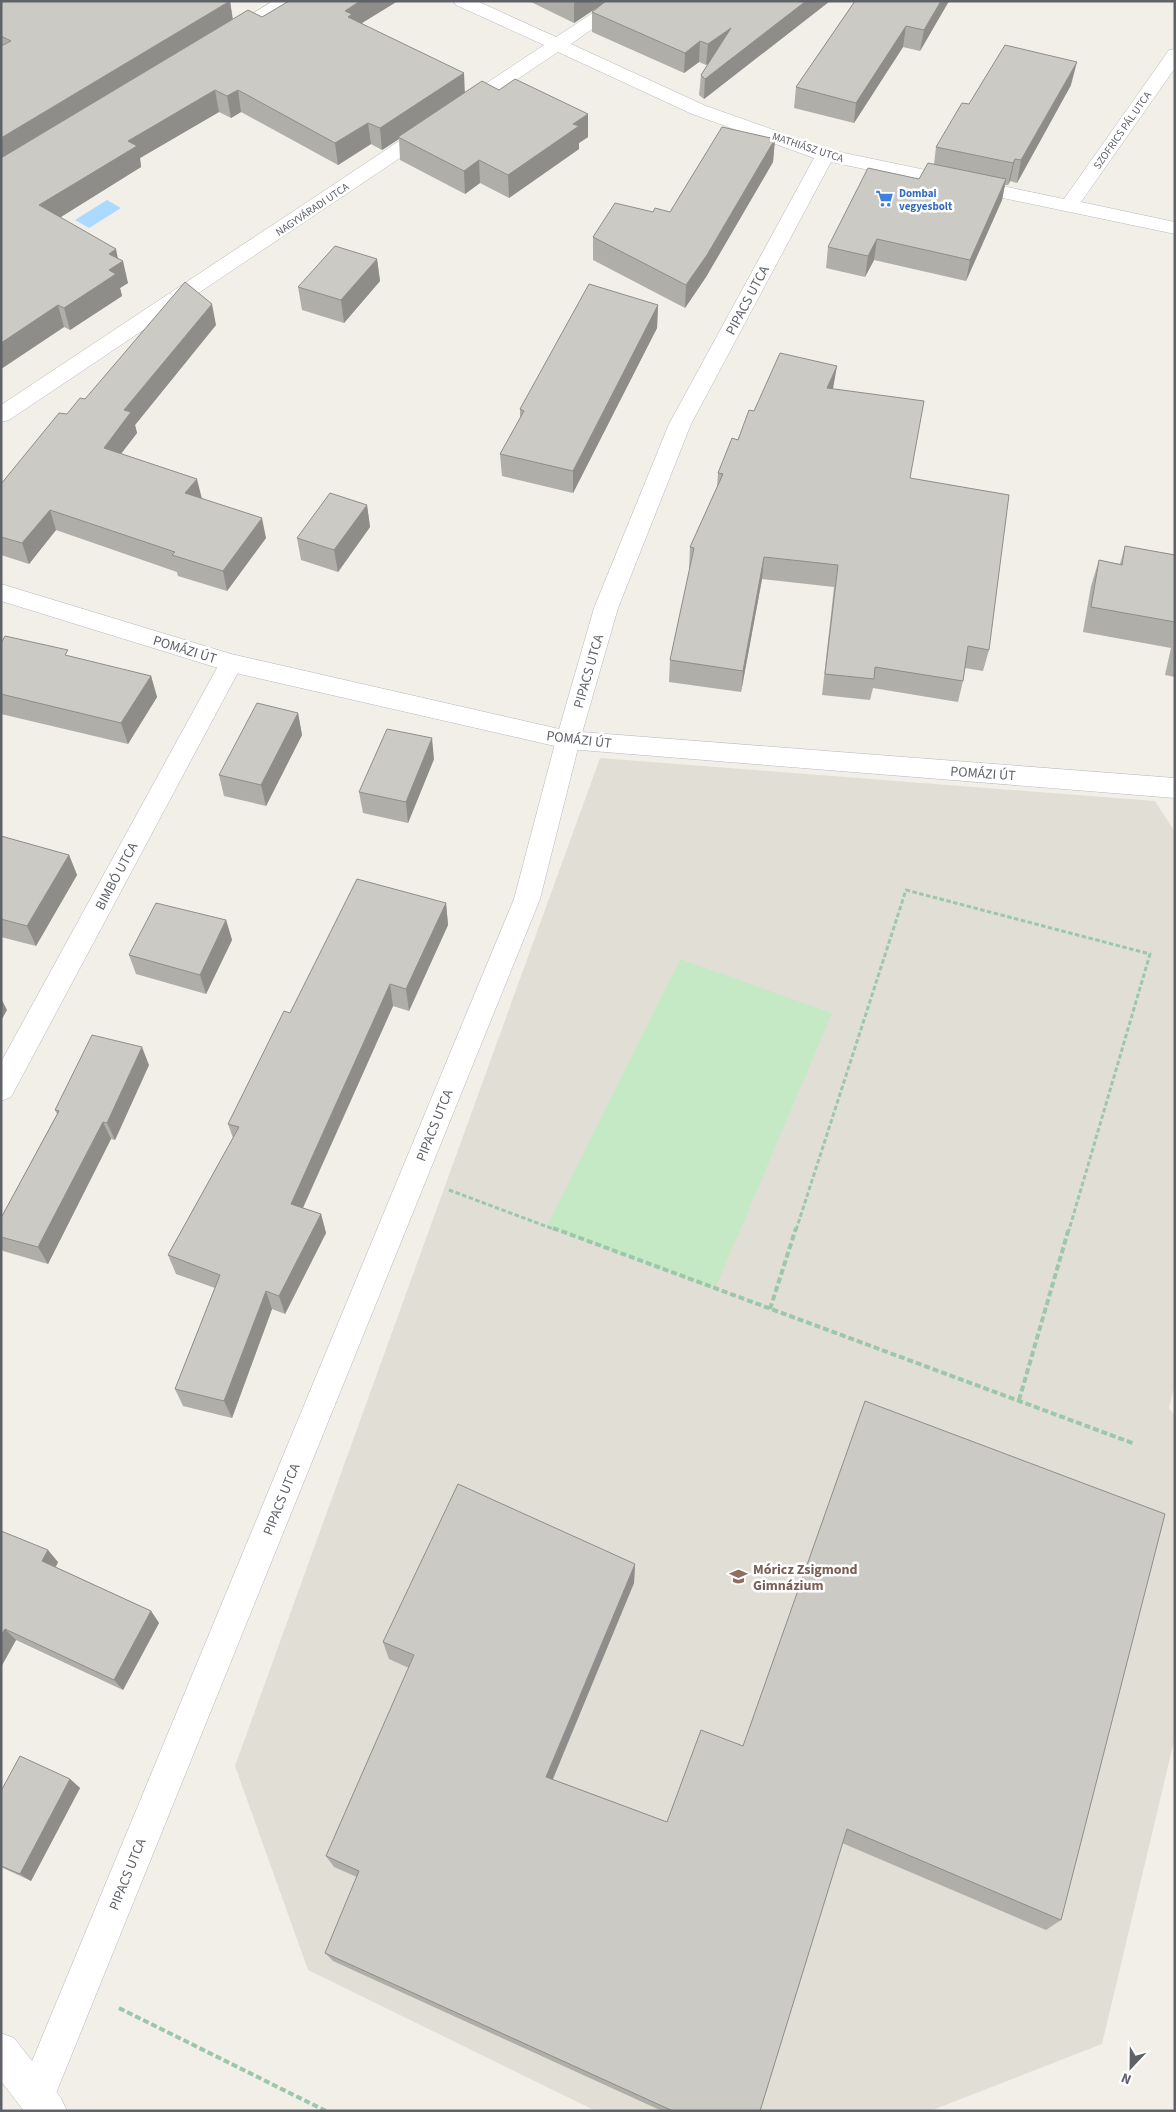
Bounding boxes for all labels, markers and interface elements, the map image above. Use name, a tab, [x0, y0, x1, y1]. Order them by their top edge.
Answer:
street label: SZOFRICS PÁL UTCA	[1090, 88, 1155, 172]
street label: MATHIÁSZ UTCA	[770, 129, 846, 166]
street label: NAGYVÁRADI UTCA	[273, 179, 352, 240]
place label: Dombai vegyesbolt	[899, 186, 953, 214]
supermarket icon: Dombai vegyesbolt	[875, 189, 895, 209]
street label: PIPACS UTCA	[721, 262, 775, 339]
street label: POMÁZI ÚT	[150, 631, 219, 669]
street label: PIPACS UTCA	[569, 632, 609, 711]
street label: POMÁZI ÚT	[545, 726, 613, 754]
street label: POMÁZI ÚT	[950, 762, 1017, 786]
street label: BIMBÓ UTCA	[91, 839, 143, 914]
street label: PIPACS UTCA	[411, 1086, 459, 1164]
street label: PIPACS UTCA	[258, 1460, 306, 1538]
place label: Móricz Zsigmond Gimnázium	[753, 1560, 858, 1596]
school or university icon: Móricz Zsigmond Gimnázium	[729, 1567, 749, 1587]
street label: PIPACS UTCA	[104, 1835, 152, 1913]
north arrow	[1106, 2042, 1156, 2092]
text: N	[1118, 2067, 1135, 2089]

